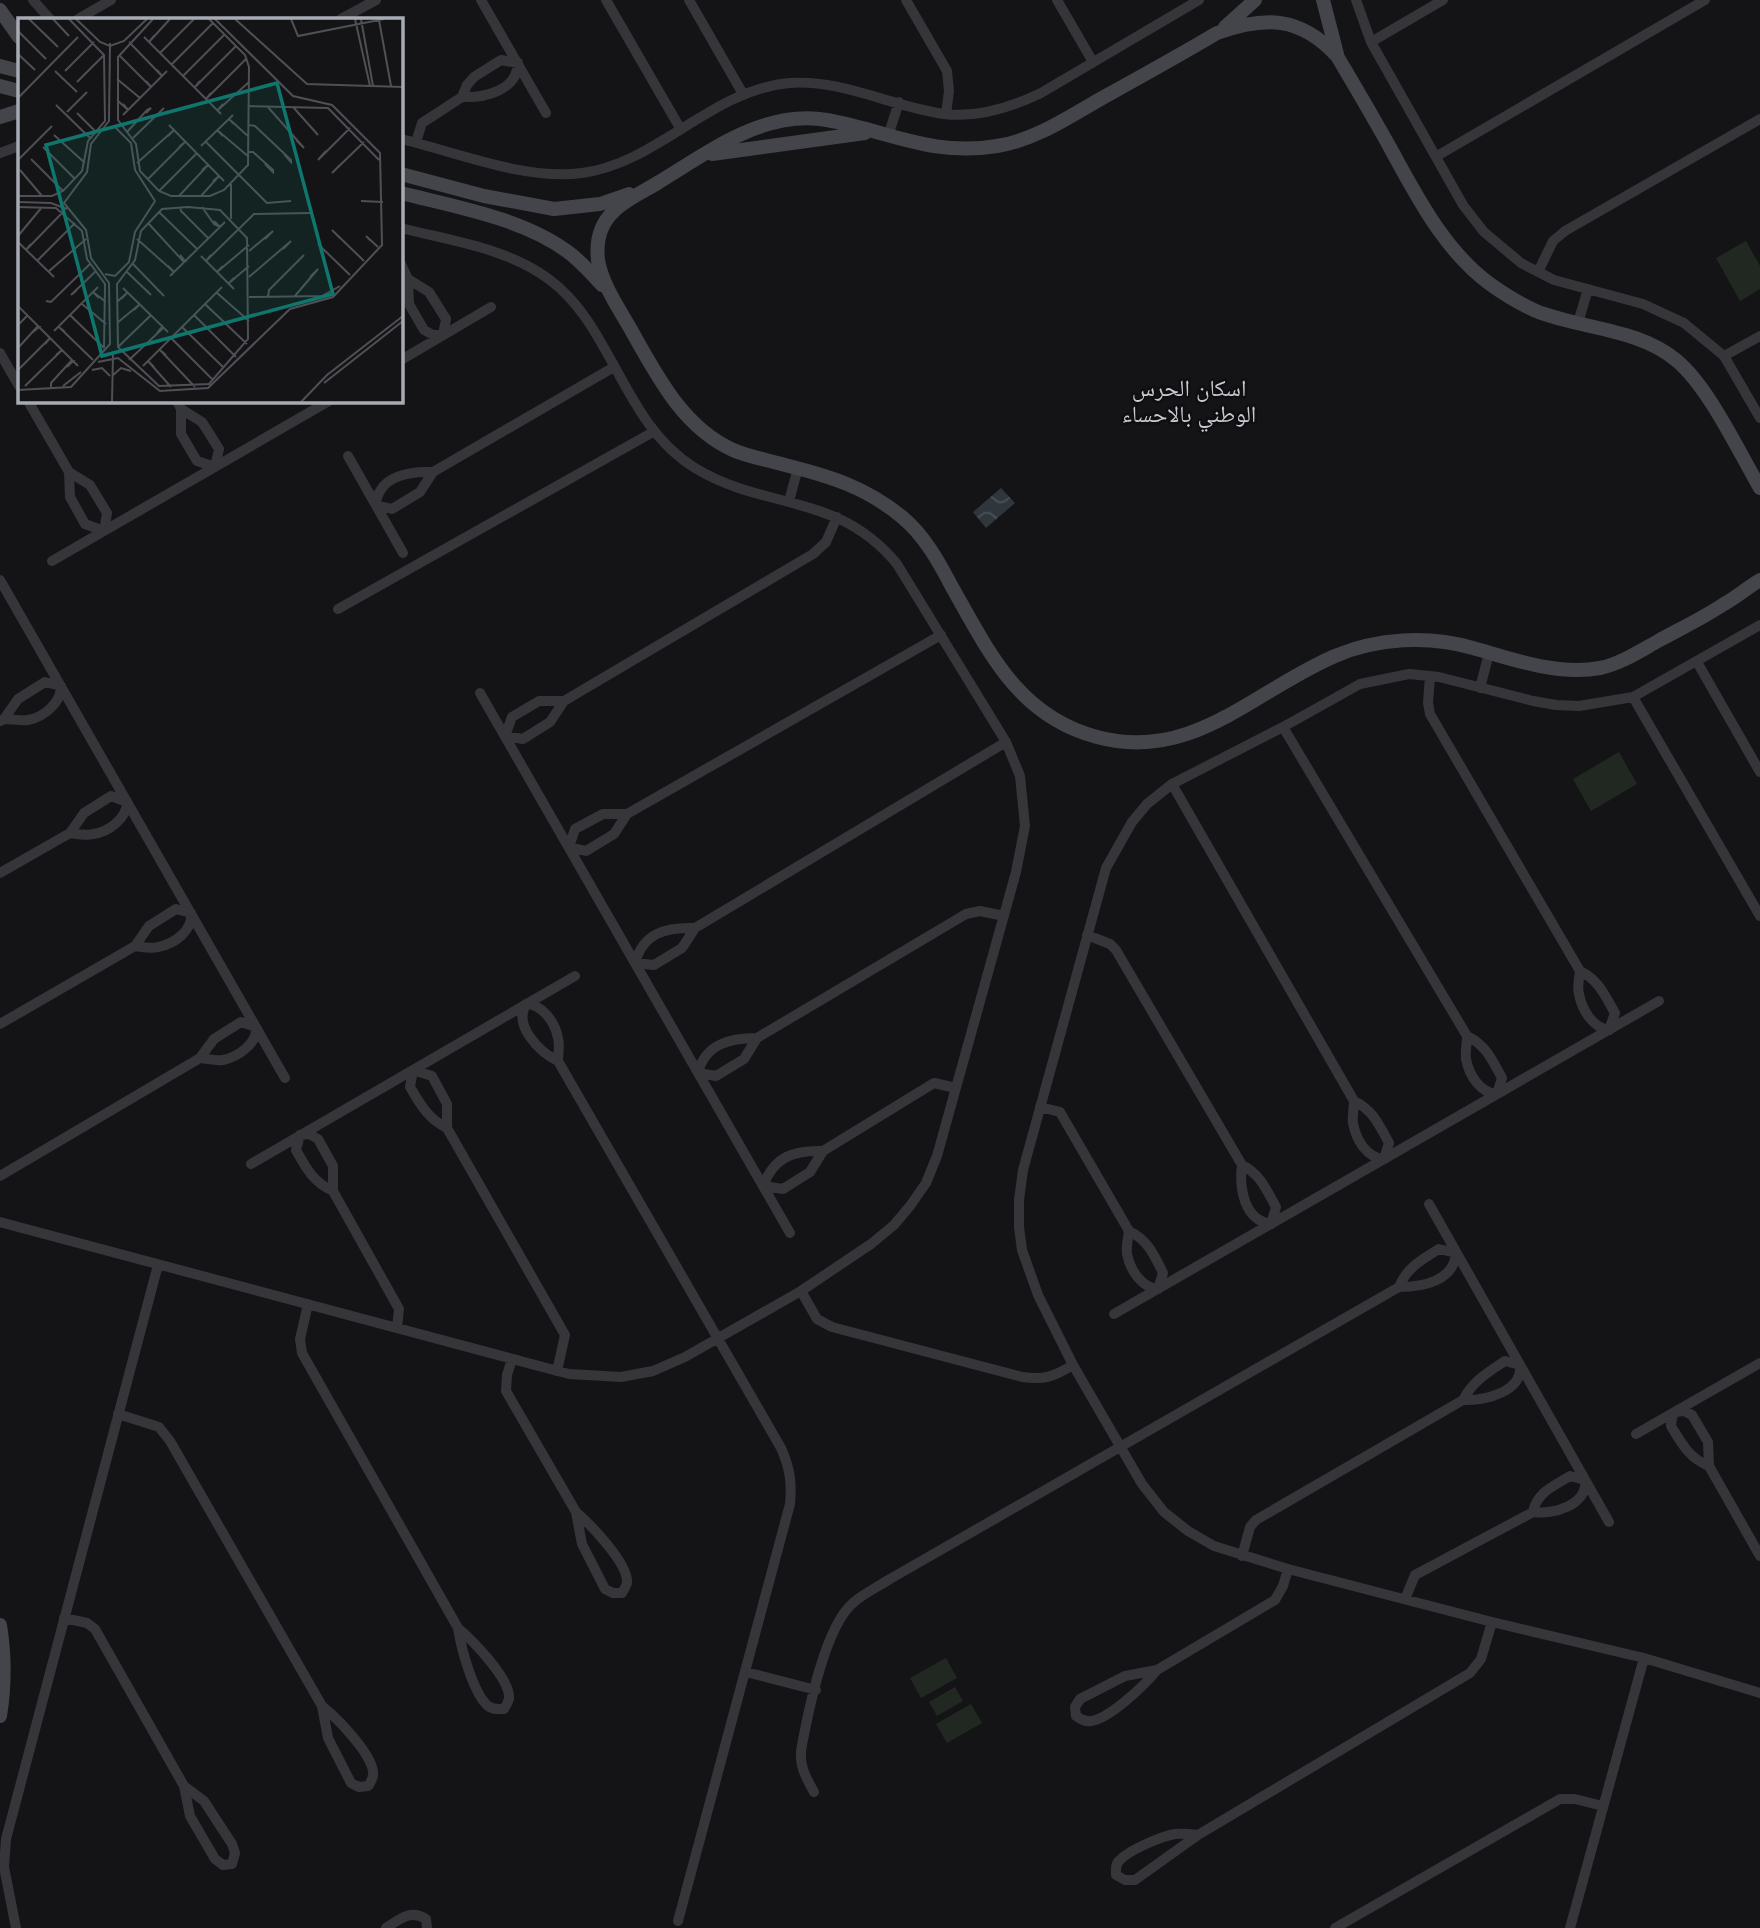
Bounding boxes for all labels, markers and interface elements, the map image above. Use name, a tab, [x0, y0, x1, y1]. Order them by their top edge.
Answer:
inset map	[18, 18, 402, 402]
district label: اسكان الحرس الوطني بالاحساء	[1122, 374, 1256, 433]

